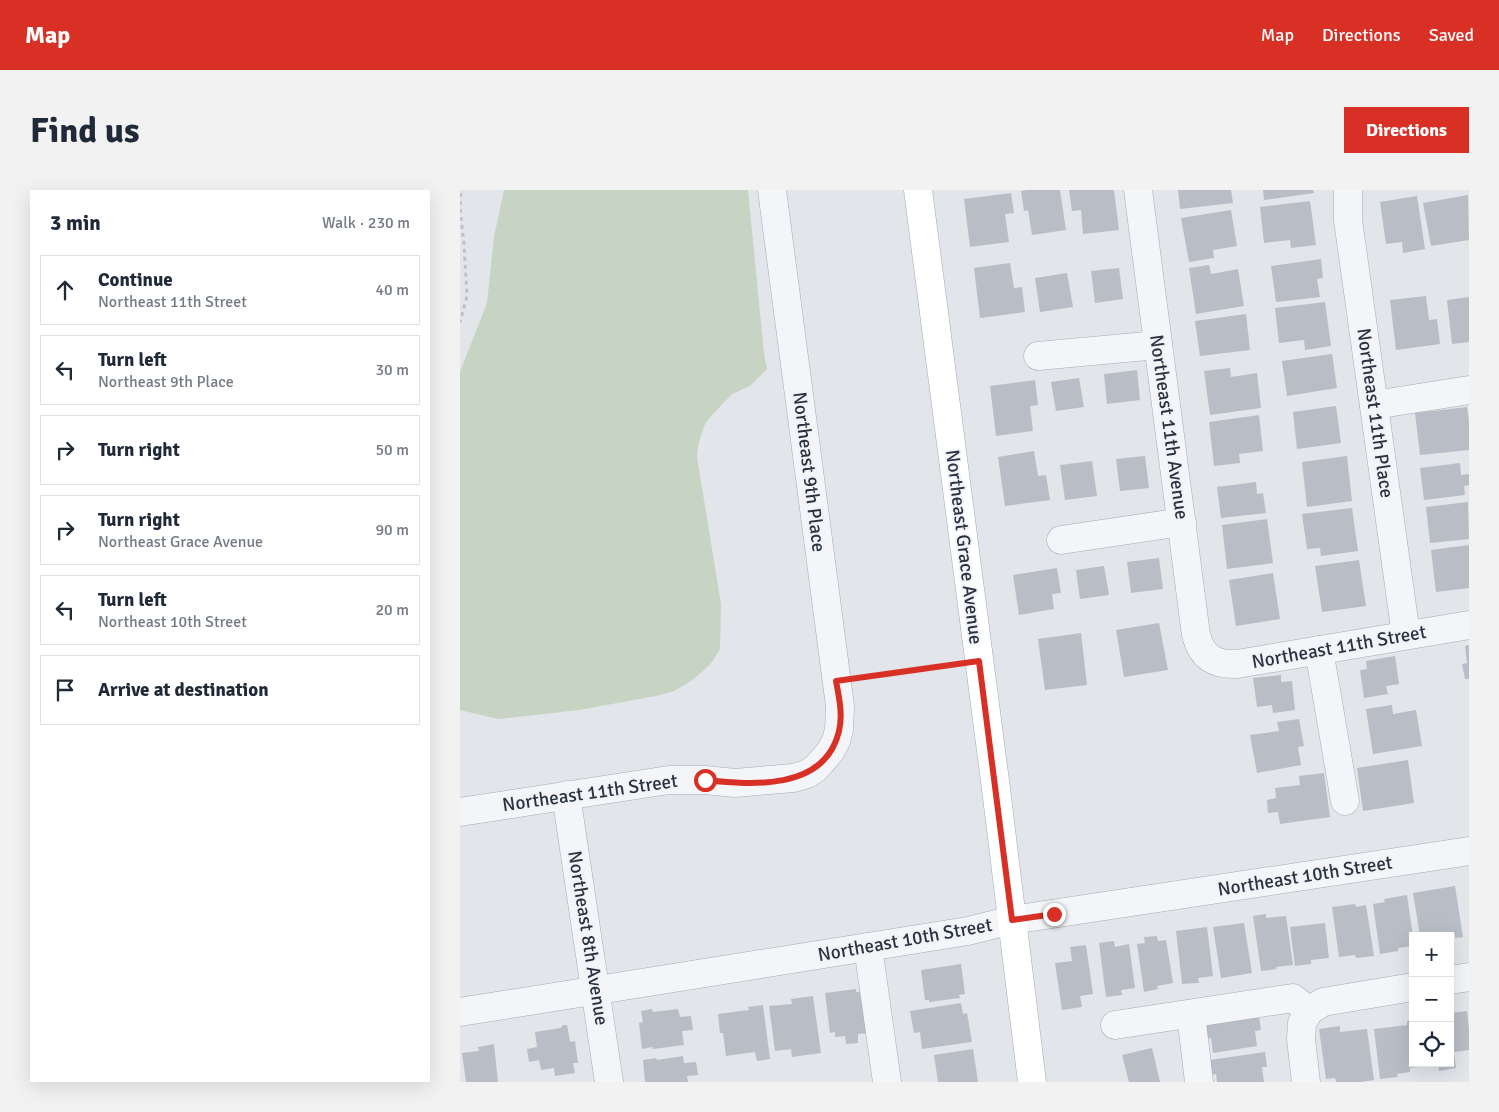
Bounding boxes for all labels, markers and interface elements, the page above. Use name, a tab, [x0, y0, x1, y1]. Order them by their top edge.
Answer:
text: Map	[25, 20, 70, 50]
text: Map	[1261, 24, 1294, 46]
text: Directions	[1322, 24, 1401, 46]
text: Saved	[1429, 24, 1474, 46]
button: Directions	[1344, 107, 1469, 153]
text: Find us	[30, 109, 140, 152]
text: 3 min	[50, 210, 101, 236]
text: Walk · 230 m	[322, 213, 410, 233]
text: Continue	[98, 268, 173, 292]
icon: ahead	[51, 276, 79, 304]
text: 40 m	[375, 280, 409, 300]
text: Northeast 11th Street	[98, 292, 247, 312]
street label: Northeast 11th Place	[1351, 326, 1399, 500]
street label: Northeast 11th Avenue	[1144, 333, 1194, 521]
text: Turn left	[98, 348, 167, 372]
icon: left	[51, 356, 79, 384]
text: 30 m	[375, 360, 409, 380]
text: Northeast 9th Place	[98, 372, 234, 392]
street label: Northeast 9th Place	[787, 391, 831, 553]
icon: right	[51, 436, 79, 464]
text: Turn right	[98, 438, 180, 462]
text: 50 m	[375, 440, 409, 460]
street label: Northeast Grace Avenue	[940, 448, 988, 646]
text: Turn right	[98, 508, 180, 532]
icon: right	[51, 516, 79, 544]
text: 90 m	[375, 520, 409, 540]
text: Northeast Grace Avenue	[98, 532, 263, 552]
text: Turn left	[98, 588, 167, 612]
icon: left	[51, 596, 79, 624]
text: 20 m	[375, 600, 409, 620]
text: Northeast 10th Street	[98, 612, 247, 632]
street label: Northeast 11th Street	[1250, 620, 1428, 674]
icon: arrive	[51, 676, 79, 704]
text: Arrive at destination	[98, 678, 269, 702]
street label: Northeast 11th Street	[501, 769, 679, 817]
route start	[694, 769, 717, 792]
street label: Northeast 8th Avenue	[562, 849, 614, 1027]
street label: Northeast 10th Street	[1216, 850, 1394, 902]
route end	[1043, 903, 1066, 926]
street label: Northeast 10th Street	[816, 913, 994, 967]
map controls	[1409, 932, 1454, 1067]
button: +	[1409, 932, 1454, 977]
button: −	[1409, 977, 1454, 1022]
button: locate	[1409, 1022, 1454, 1067]

